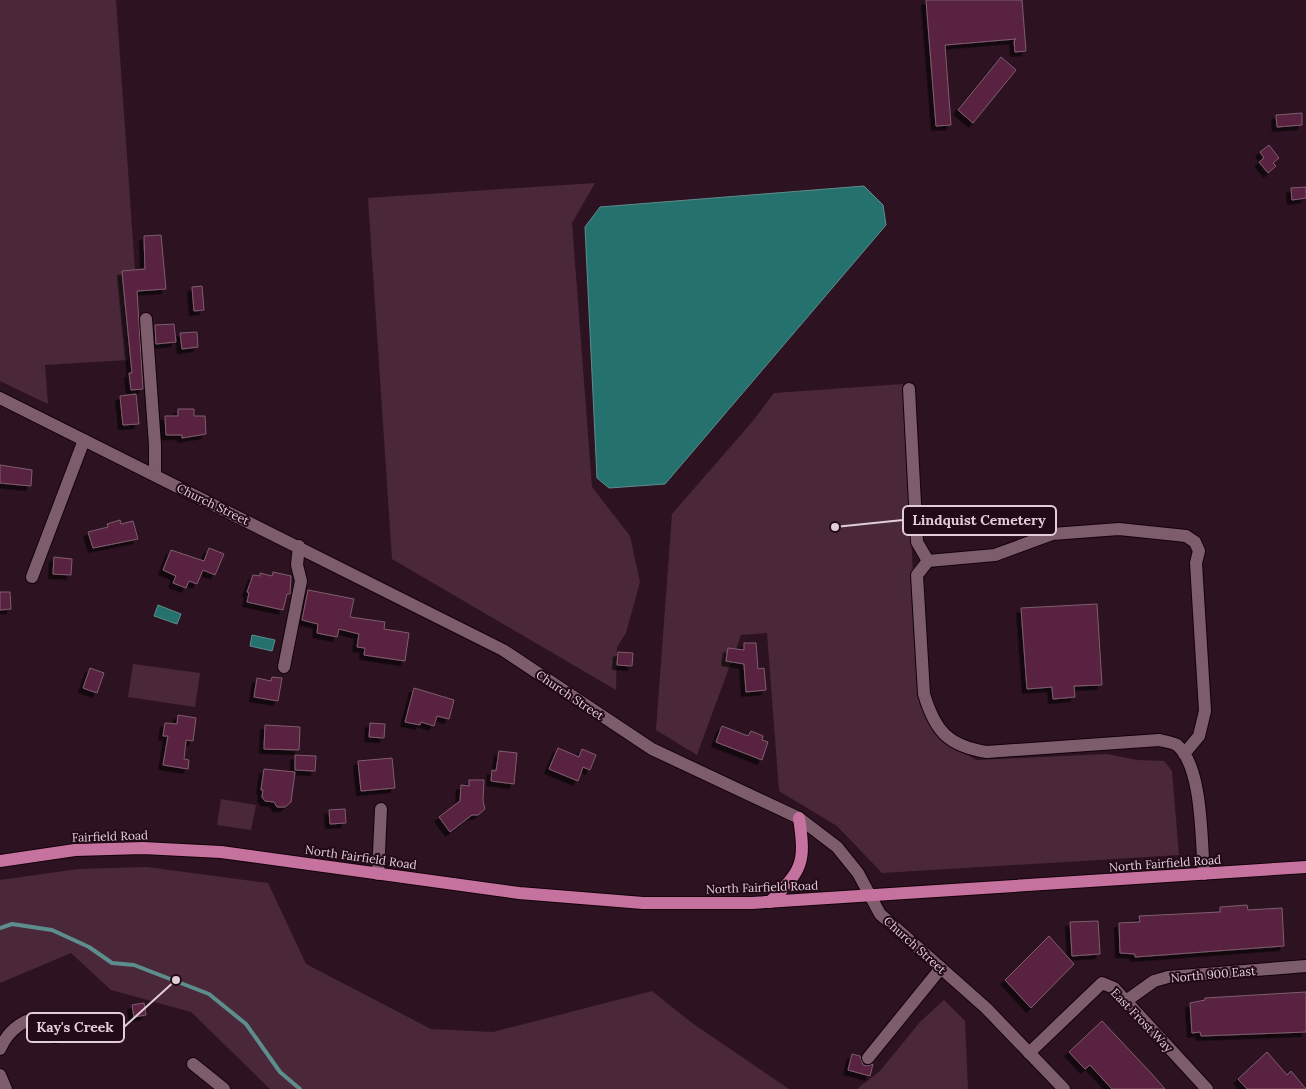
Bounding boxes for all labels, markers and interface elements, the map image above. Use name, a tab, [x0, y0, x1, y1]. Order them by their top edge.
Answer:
street label: Church Street	[174, 480, 252, 528]
callout: Lindquist Cemetery	[903, 506, 1056, 535]
text: Lindquist Cemetery	[912, 511, 1046, 529]
street label: Church Street	[533, 667, 607, 723]
street label: Fairfield Road	[72, 827, 148, 845]
street label: North Fairfield Road	[304, 842, 418, 872]
street label: North Fairfield Road	[1108, 852, 1222, 874]
street label: North Fairfield Road	[705, 878, 819, 896]
street label: Church Street	[881, 913, 949, 977]
street label: North 900 East	[1170, 963, 1256, 985]
street label: East Frost Way	[1108, 985, 1177, 1055]
callout: Kay's Creek	[27, 1013, 124, 1042]
text: Kay's Creek	[36, 1018, 114, 1036]

